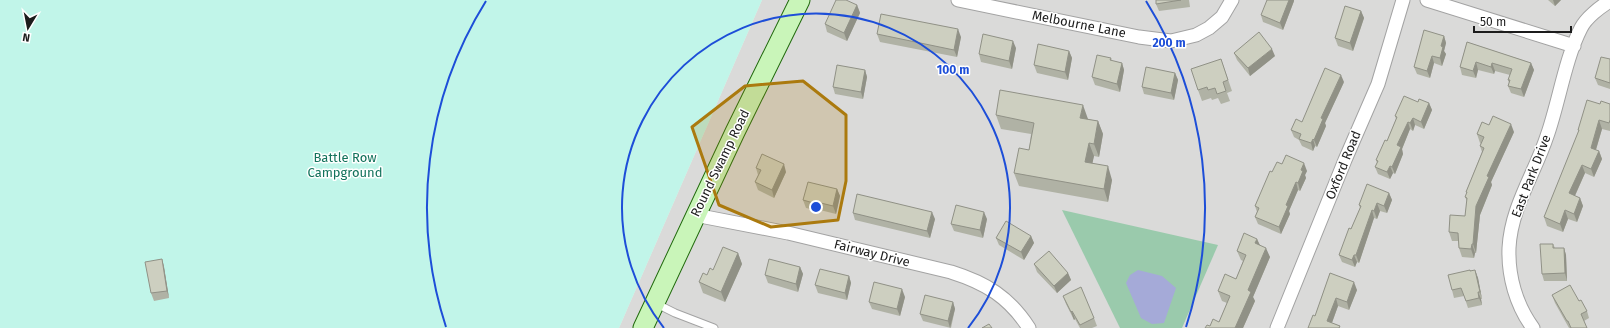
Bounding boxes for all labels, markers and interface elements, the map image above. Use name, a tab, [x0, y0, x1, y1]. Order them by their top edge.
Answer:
north arrow	[8, 8, 48, 48]
street label: Melbourne Lane	[1031, 8, 1127, 40]
scale bar	[1474, 8, 1571, 34]
text: 50 m	[1480, 15, 1506, 29]
text: N	[22, 30, 31, 44]
text: 200 m	[1152, 36, 1186, 50]
text: 100 m	[937, 63, 969, 77]
street label: Round Swamp Road	[688, 107, 752, 219]
street label: Oxford Road	[1322, 128, 1364, 202]
street label: East Park Drive	[1508, 132, 1554, 220]
park label: Battle Row Campground	[307, 150, 383, 180]
centre of rings	[809, 200, 823, 214]
street label: Fairway Drive	[832, 236, 912, 270]

